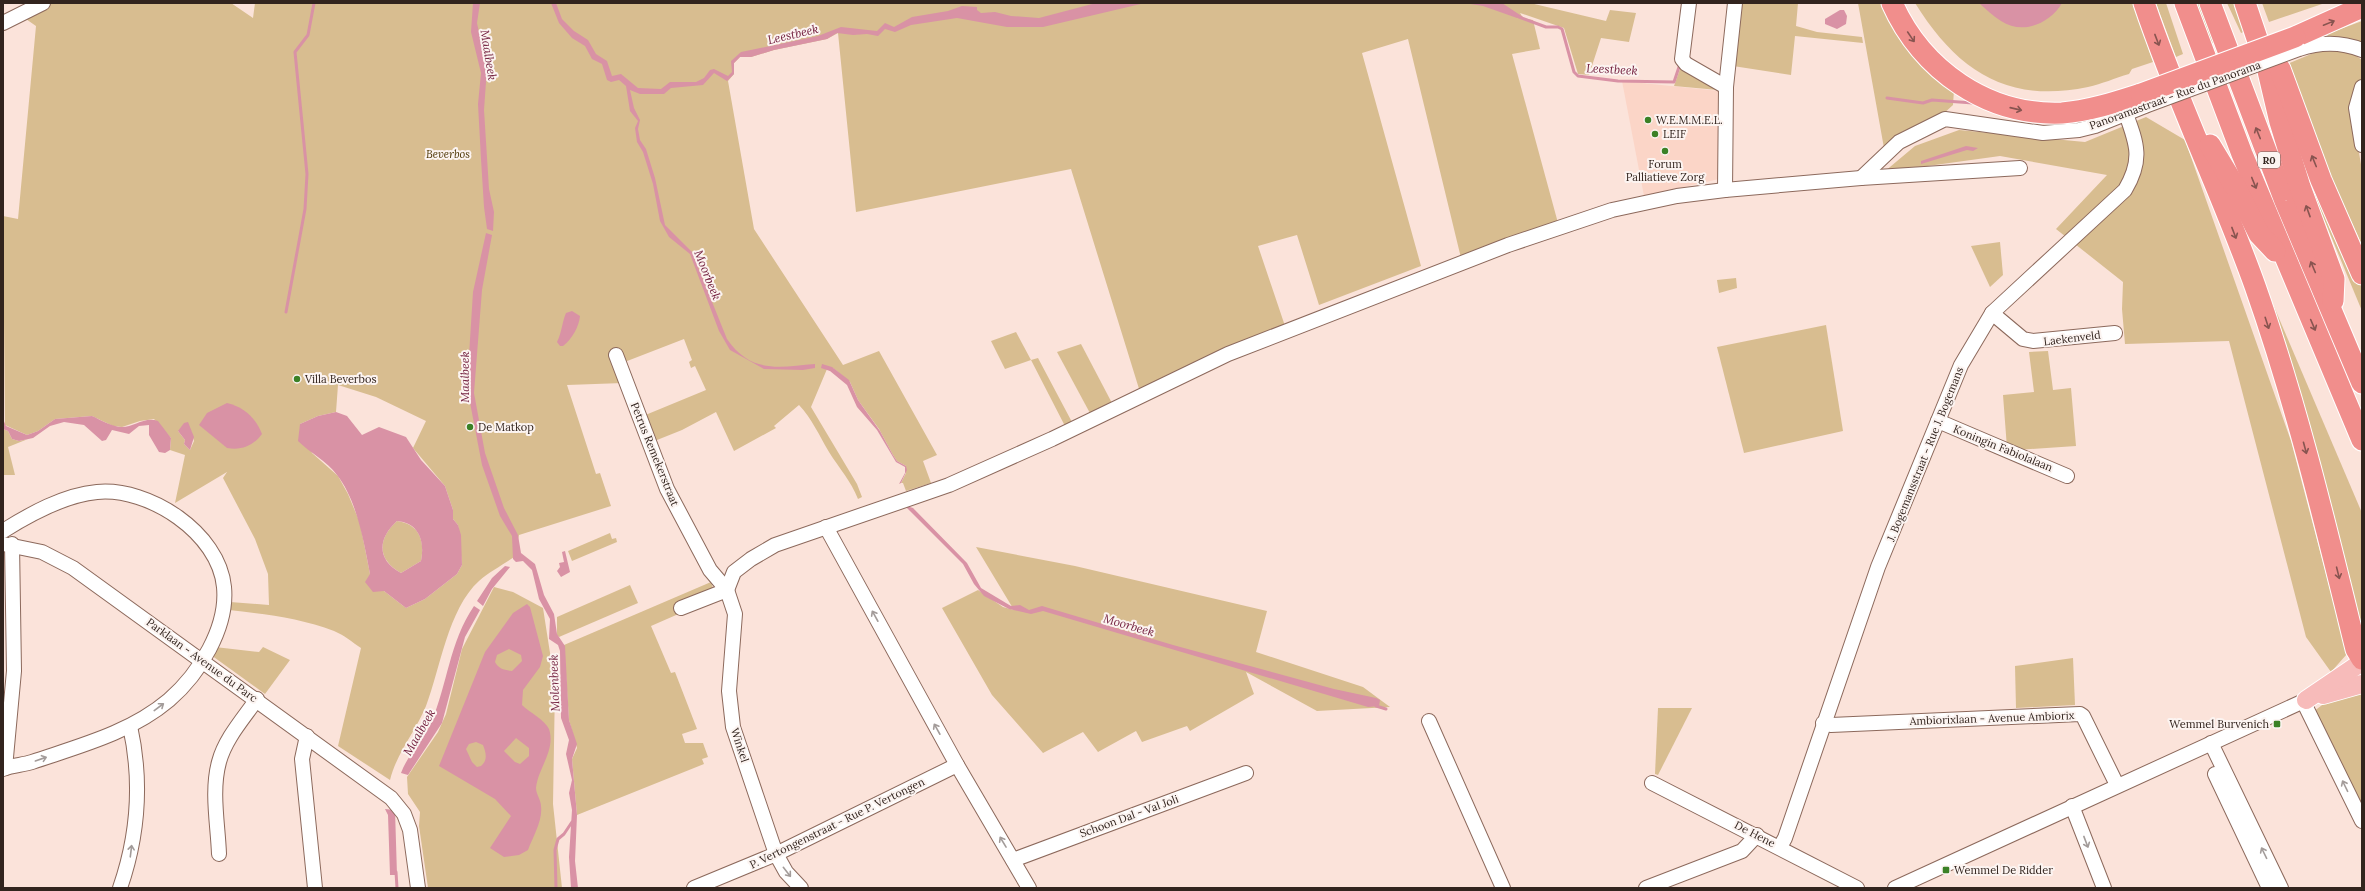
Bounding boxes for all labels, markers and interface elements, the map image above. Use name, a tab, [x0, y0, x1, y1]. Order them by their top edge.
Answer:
one-way arrow	[2322, 18, 2334, 26]
water label: Leestbeek	[766, 21, 820, 47]
water label: Maalbeek	[478, 29, 500, 81]
one-way arrow	[1907, 31, 1915, 42]
one-way arrow	[2153, 33, 2161, 45]
street label: Panoramastraat - Rue du Panorama	[2087, 57, 2263, 133]
water label: Leestbeek	[1586, 60, 1638, 78]
one-way arrow	[2009, 105, 2022, 113]
place label: W.E.M.M.E.L.	[1656, 113, 1723, 127]
marker: W.E.M.M.E.L.	[1643, 115, 1653, 125]
place label: LEIF	[1663, 127, 1686, 141]
one-way arrow	[2254, 128, 2261, 140]
marker: LEIF	[1650, 129, 1660, 139]
marker: Forum Palliatieve Zorg	[1660, 146, 1670, 156]
park label: Beverbos	[426, 147, 470, 161]
road number: R0	[2258, 152, 2280, 168]
one-way arrow	[2309, 156, 2317, 168]
place label: Forum Palliatieve Zorg	[1626, 157, 1705, 184]
one-way arrow	[2251, 177, 2258, 189]
one-way arrow	[2304, 205, 2312, 217]
one-way arrow	[2231, 226, 2239, 238]
water label: Moorbeek	[691, 248, 725, 302]
one-way arrow	[2308, 261, 2316, 273]
one-way arrow	[2264, 317, 2271, 330]
one-way arrow	[2310, 318, 2317, 330]
street label: Laekenveld	[2043, 327, 2102, 348]
water label: Maalbeek	[457, 351, 472, 403]
street label: J. Bogemansstraat - Rue J. Bogemans	[1883, 365, 1967, 544]
place label: Villa Beverbos	[304, 372, 377, 386]
marker: Villa Beverbos	[292, 374, 302, 384]
street label: Petrus Remekerstraat	[628, 400, 683, 509]
place label: De Matkop	[478, 420, 534, 434]
marker: De Matkop	[465, 422, 475, 432]
street label: Koningin Fabiolalaan	[1951, 422, 2055, 474]
one-way arrow	[2302, 441, 2309, 454]
one-way arrow	[2334, 567, 2342, 580]
one-way arrow	[870, 610, 878, 622]
water label: Moorbeek	[1102, 611, 1156, 639]
street label: Parklaan - Avenue du Parc	[144, 615, 260, 705]
water label: Molenbeek	[546, 654, 562, 712]
one-way arrow	[153, 703, 164, 711]
water label: Maalbeek	[400, 706, 438, 758]
street label: Ambiorixlaan - Avenue Ambiorix	[1908, 708, 2075, 728]
place label: Wemmel Burvenich	[2169, 717, 2269, 731]
marker: Wemmel Burvenich	[2272, 719, 2282, 729]
one-way arrow	[933, 724, 941, 736]
street label: Winkel	[728, 726, 752, 764]
one-way arrow	[34, 755, 46, 763]
street label: P. Vertongenstraat - Rue P. Vertongen	[747, 774, 927, 872]
one-way arrow	[2341, 780, 2348, 792]
street label: Schoon Dal - Val Joli	[1078, 792, 1180, 840]
street label: De Hene	[1732, 818, 1778, 850]
one-way arrow	[998, 836, 1006, 848]
one-way arrow	[2083, 836, 2091, 848]
one-way arrow	[128, 845, 135, 858]
one-way arrow	[2260, 847, 2267, 859]
place label: Wemmel De Ridder	[1954, 863, 2053, 877]
marker: Wemmel De Ridder	[1941, 865, 1951, 875]
one-way arrow	[783, 867, 791, 878]

